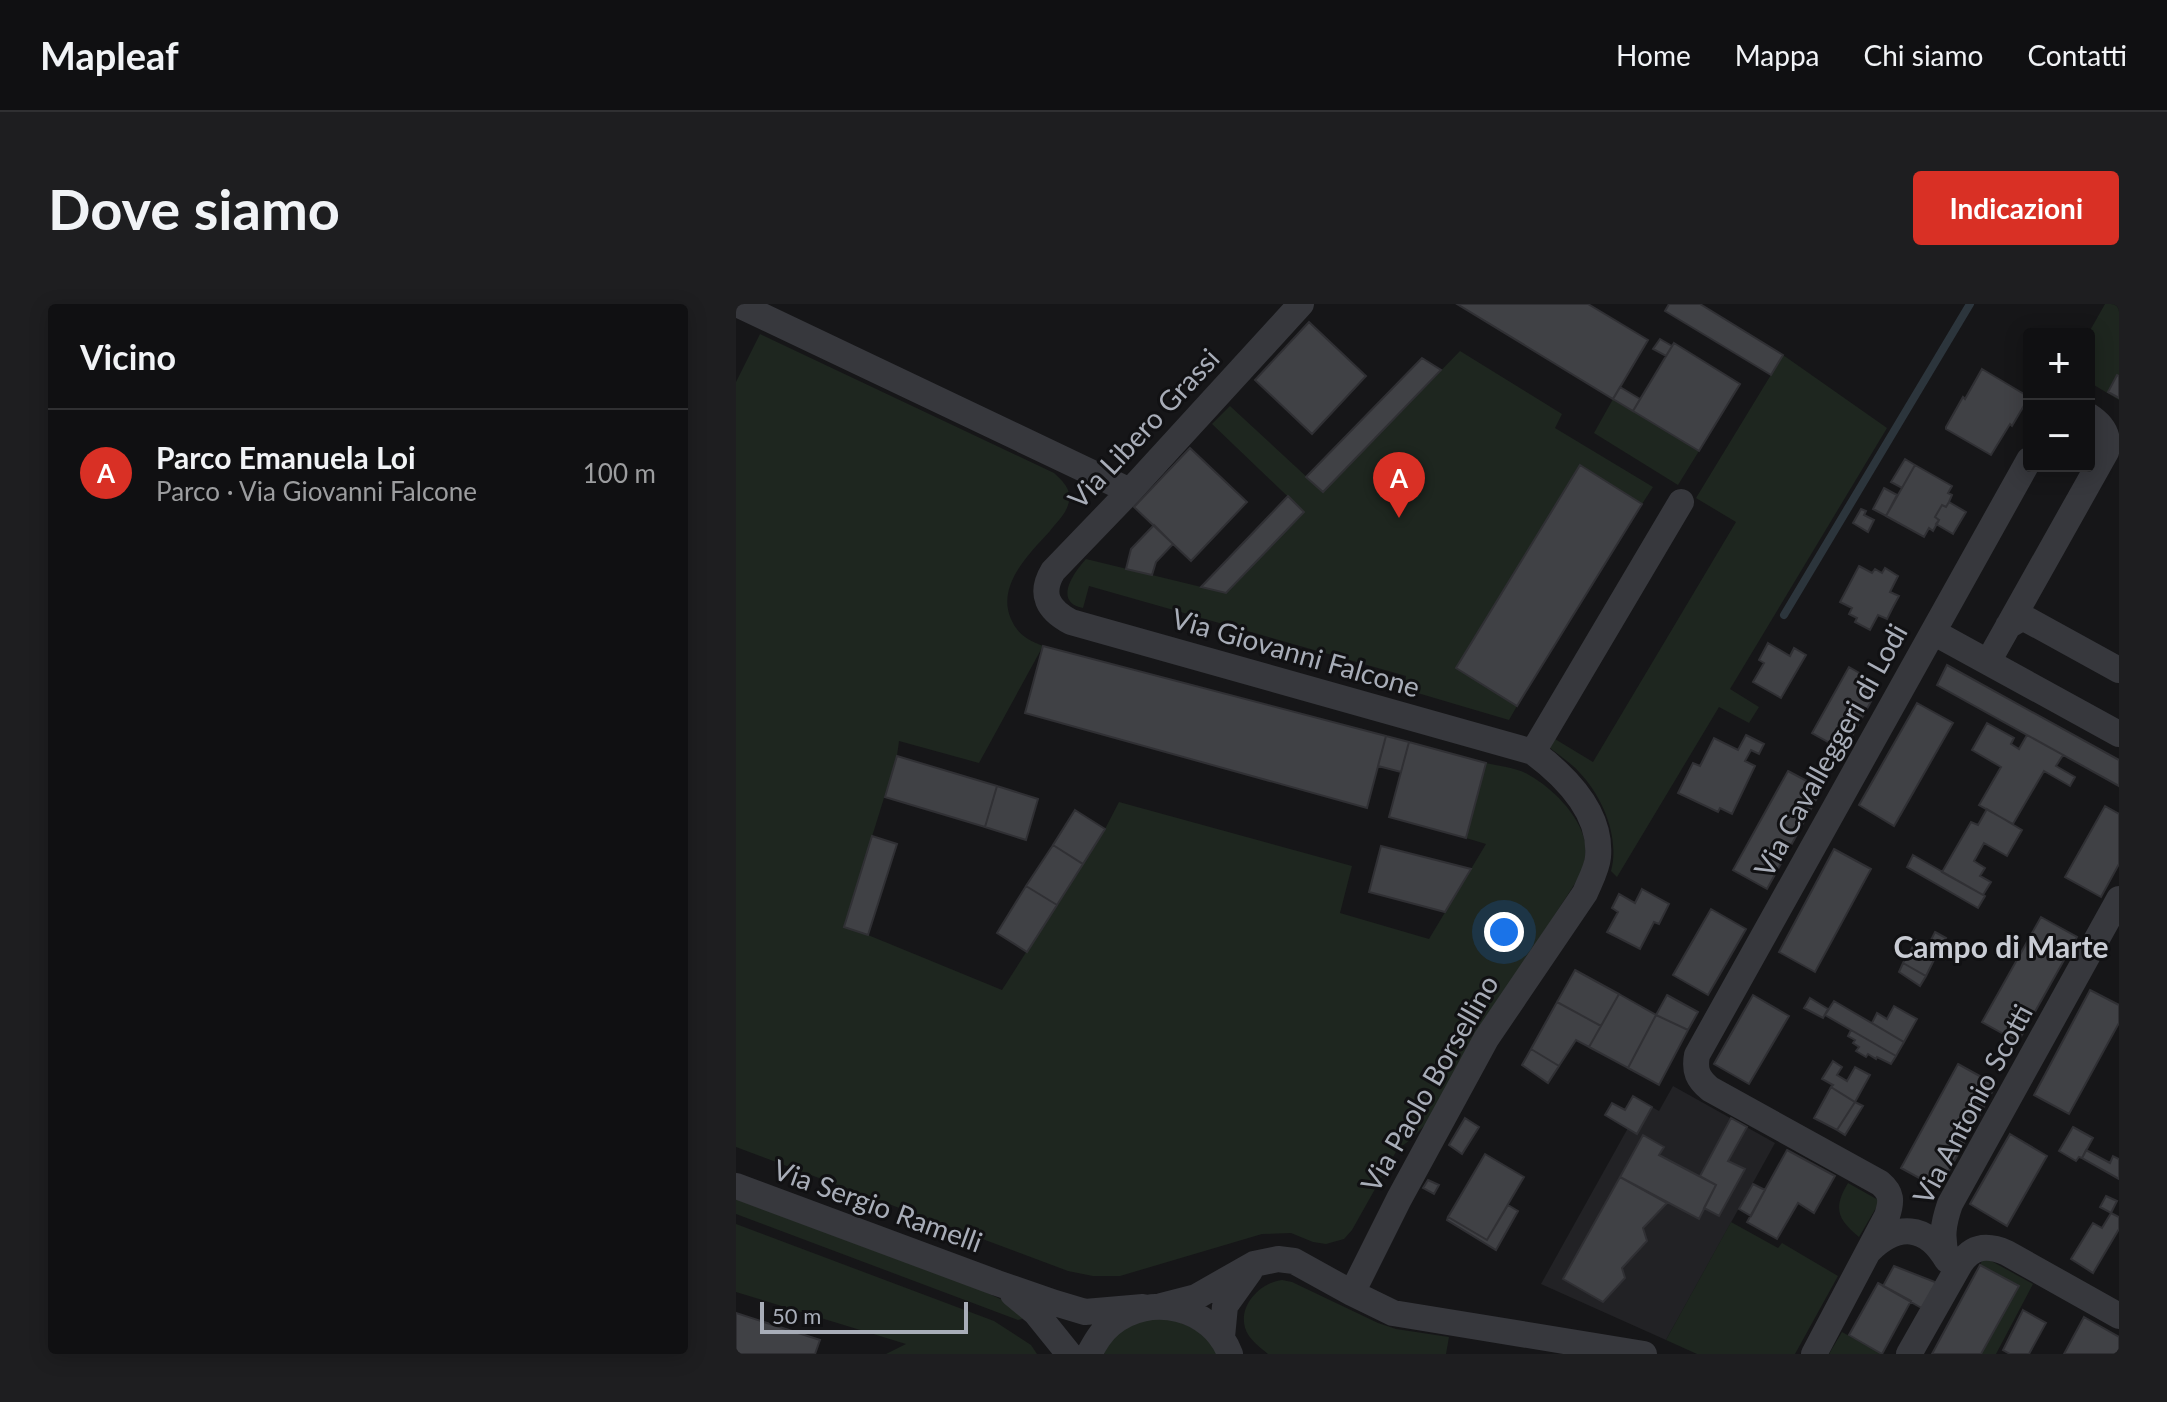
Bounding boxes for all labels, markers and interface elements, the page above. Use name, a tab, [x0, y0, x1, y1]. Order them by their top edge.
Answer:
text: Mapleaf	[40, 32, 179, 78]
text: Home	[1616, 38, 1691, 72]
text: Mappa	[1735, 38, 1820, 72]
text: Chi siamo	[1864, 38, 1983, 72]
text: Contatti	[2027, 38, 2127, 72]
button: Indicazioni	[1913, 171, 2119, 245]
text: Dove siamo	[48, 175, 340, 242]
map controls	[2023, 328, 2095, 472]
button: +	[2023, 328, 2095, 400]
text: Vicino	[80, 336, 176, 377]
street label: Via Libero Grassi	[1060, 341, 1226, 515]
button: −	[2023, 400, 2095, 472]
text: Parco Emanuela Loi	[156, 439, 416, 475]
pin: A	[1373, 452, 1425, 518]
text: A	[97, 457, 115, 489]
text: 100 m	[583, 457, 656, 489]
text: Parco · Via Giovanni Falcone	[156, 475, 477, 507]
street label: Via Giovanni Falcone	[1168, 600, 1424, 704]
street label: Via Cavalleggeri di Lodi	[1746, 618, 1914, 882]
your location	[1484, 912, 1524, 952]
district label: Campo di Marte	[1893, 928, 2109, 964]
street label: Via Paolo Borsellino	[1353, 968, 1505, 1198]
street label: Via Antonio Scotti	[1905, 998, 2039, 1210]
street label: Via Sergio Ramelli	[769, 1151, 987, 1259]
scale bar	[760, 1298, 968, 1334]
text: 50 m	[772, 1302, 821, 1329]

